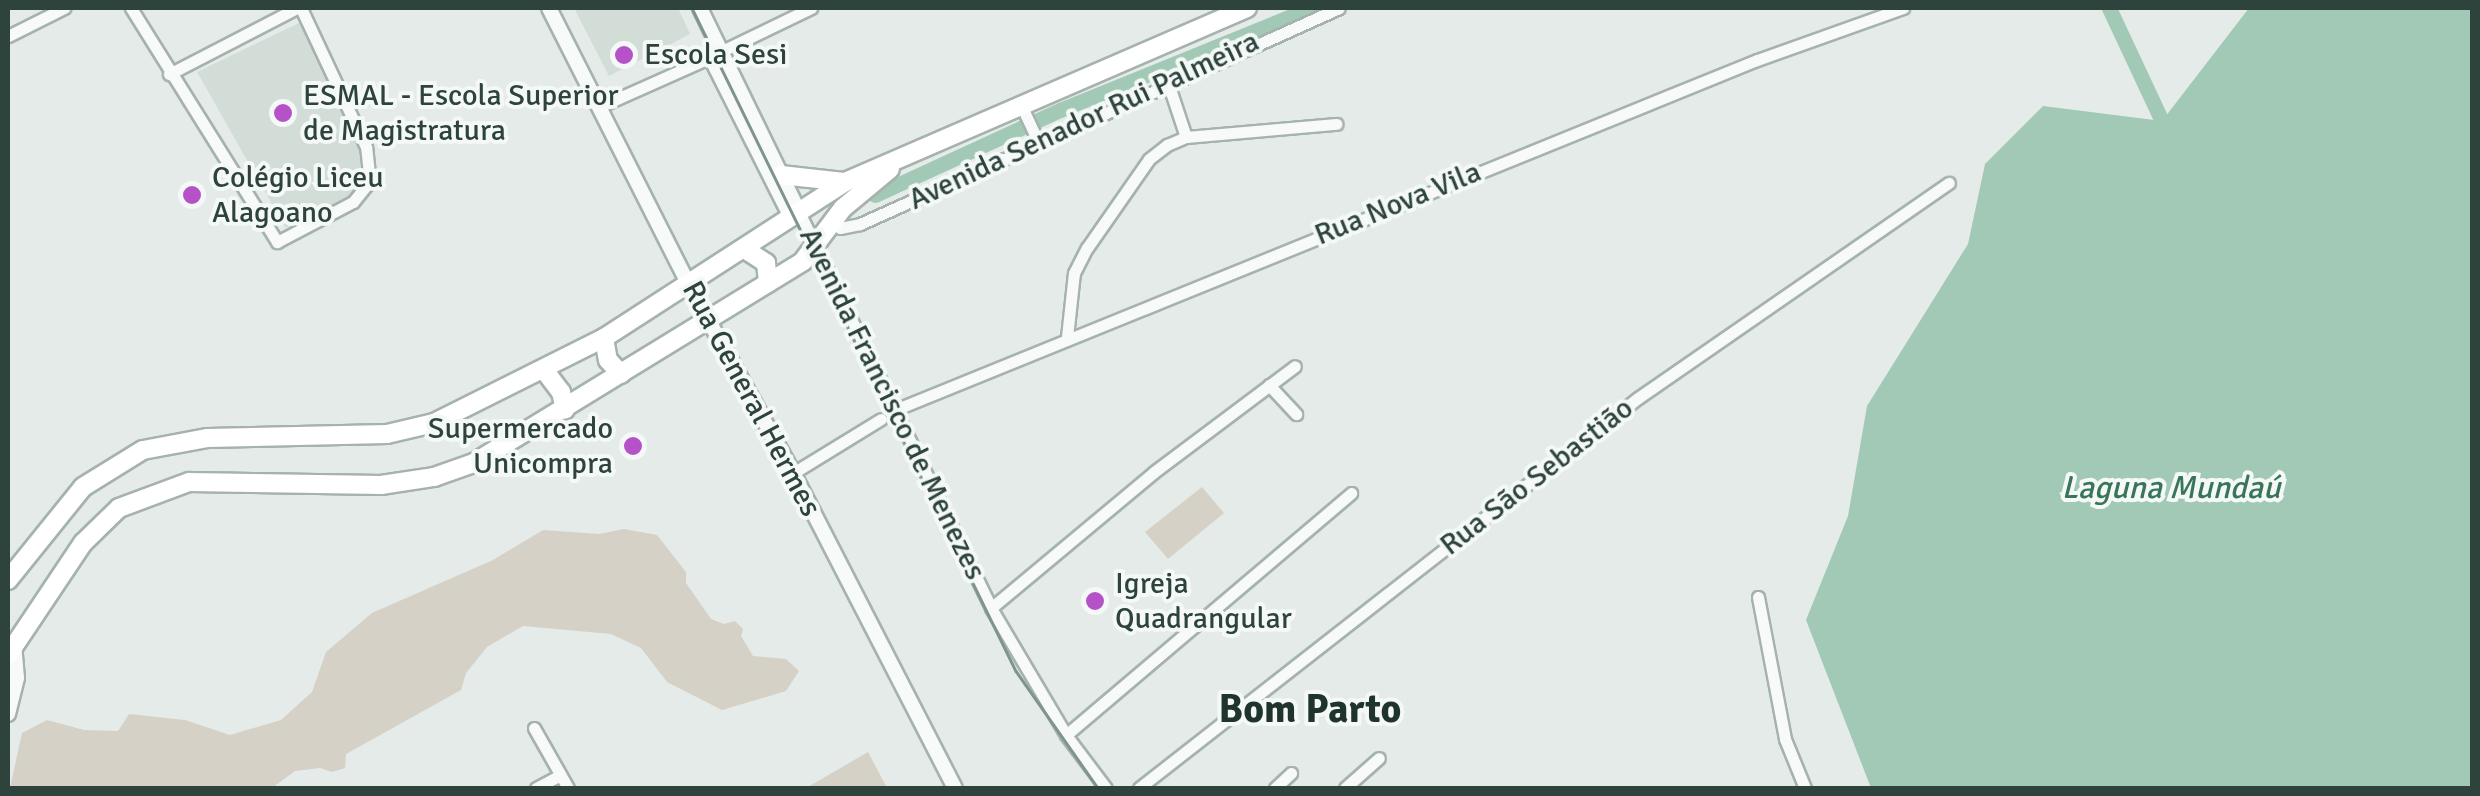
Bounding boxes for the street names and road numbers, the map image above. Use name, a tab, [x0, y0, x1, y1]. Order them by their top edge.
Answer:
street label: Avenida Senador Rui Palmeira	[903, 24, 1265, 218]
street label: Rua Nova Vila	[1310, 154, 1486, 254]
street label: Avenida Francisco de Menezes	[791, 222, 993, 586]
street label: Rua General Hermes	[674, 275, 828, 523]
street label: Rua São Sebastião	[1433, 390, 1641, 564]

